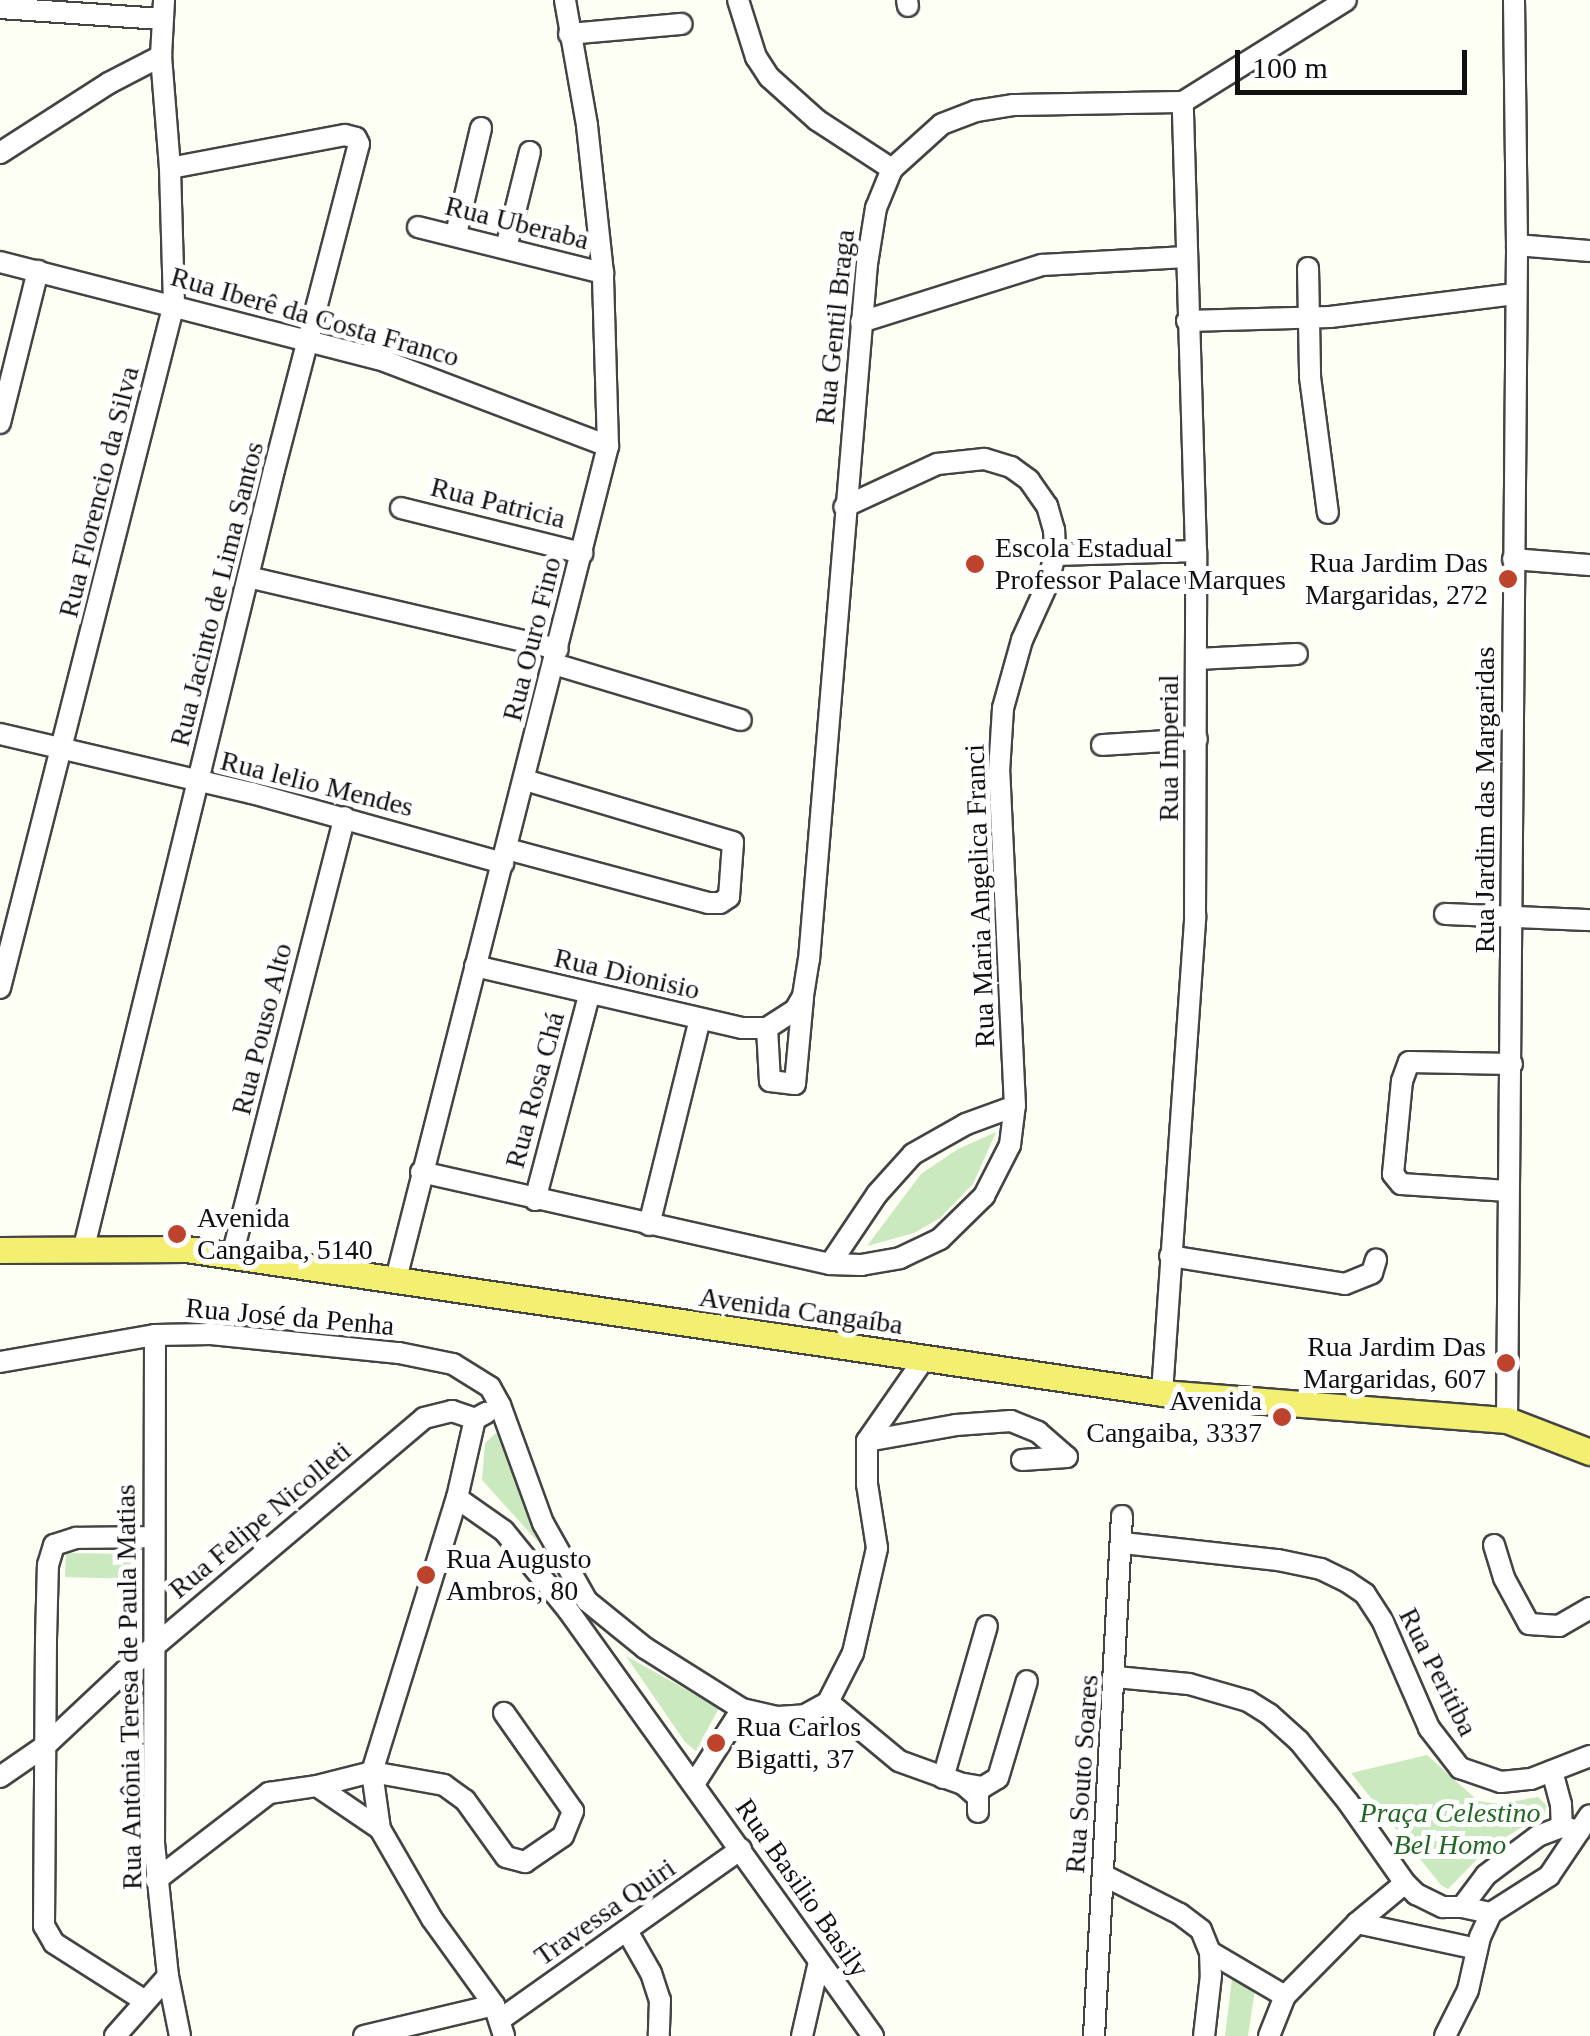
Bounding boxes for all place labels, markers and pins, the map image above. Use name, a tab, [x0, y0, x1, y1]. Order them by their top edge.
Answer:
place label: Escola Estadual Professor Palace Marques	[995, 531, 1286, 597]
place label: Rua Jardim Das Margaridas, 272	[1305, 546, 1488, 612]
marker: Escola Estadual Professor Palace Marques	[964, 553, 986, 575]
marker: Rua Jardim Das Margaridas, 272	[1497, 568, 1519, 590]
place label: Avenida Cangaiba, 5140	[197, 1201, 373, 1267]
marker: Avenida Cangaiba, 5140	[166, 1223, 188, 1245]
place label: Rua Jardim Das Margaridas, 607	[1303, 1330, 1486, 1396]
marker: Rua Jardim Das Margaridas, 607	[1495, 1352, 1517, 1374]
place label: Avenida Cangaiba, 3337	[1086, 1384, 1262, 1450]
marker: Avenida Cangaiba, 3337	[1271, 1406, 1293, 1428]
place label: Rua Augusto Ambros, 80	[446, 1542, 593, 1608]
marker: Rua Augusto Ambros, 80	[415, 1564, 437, 1586]
place label: Rua Carlos Bigatti, 37	[736, 1710, 861, 1776]
marker: Rua Carlos Bigatti, 37	[705, 1732, 727, 1754]

